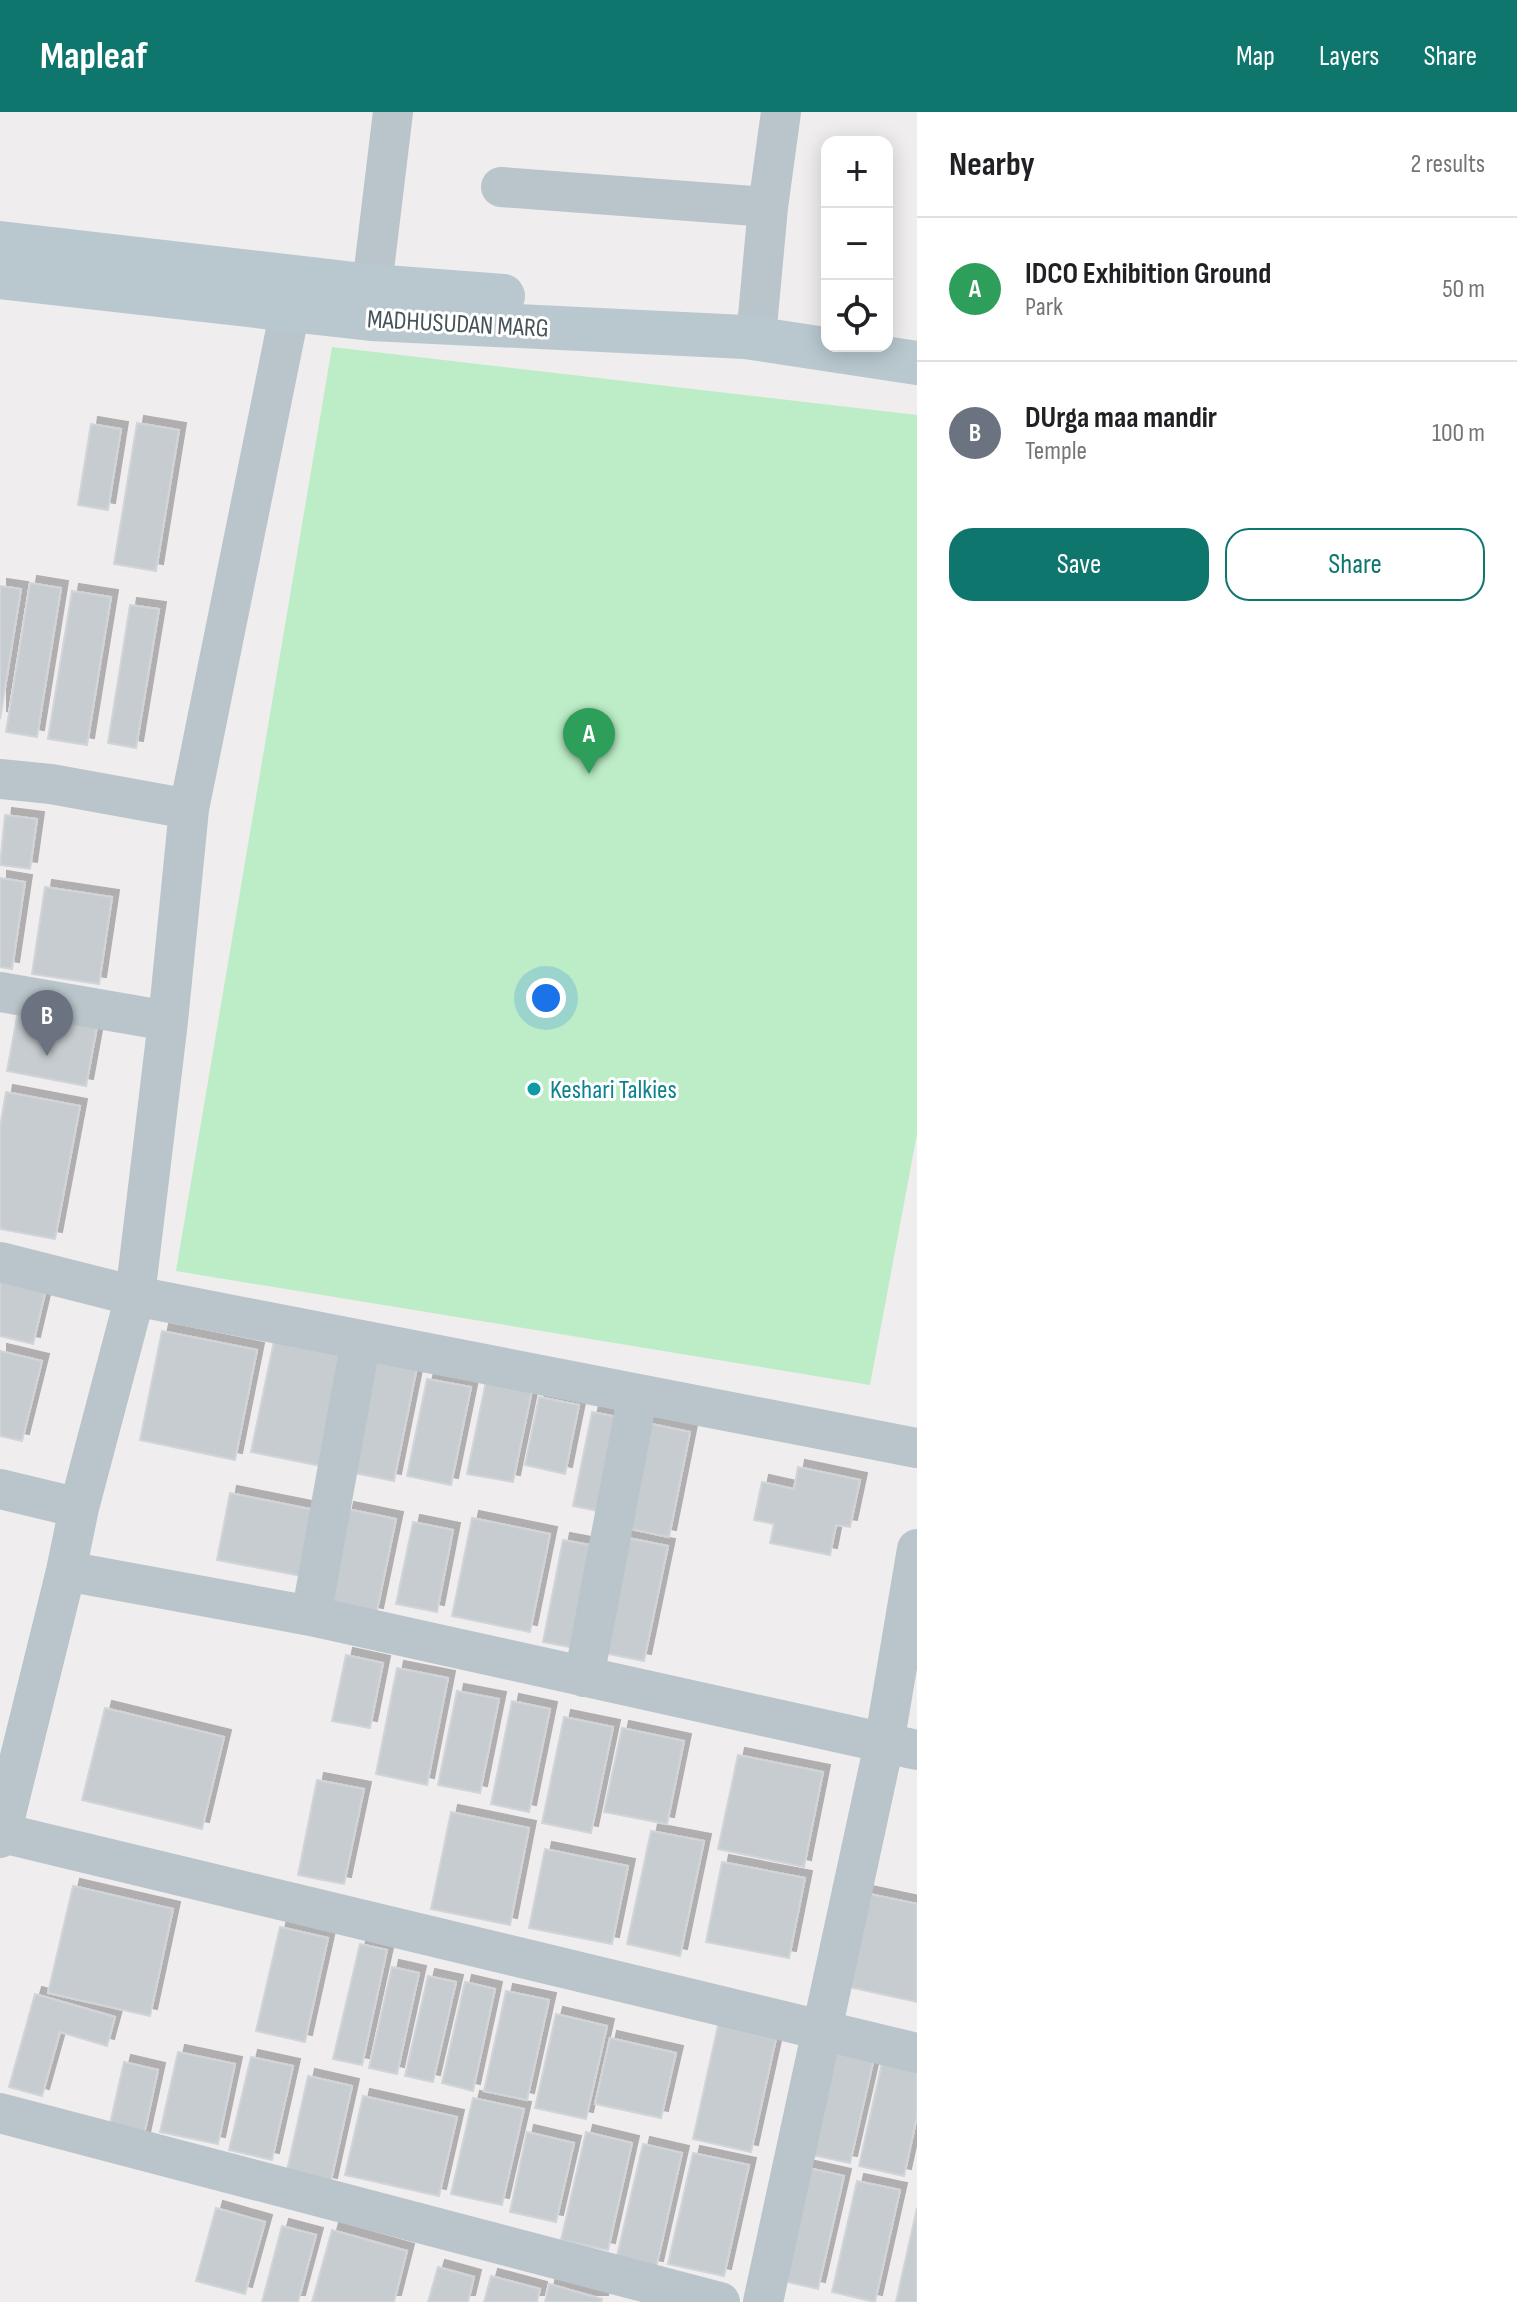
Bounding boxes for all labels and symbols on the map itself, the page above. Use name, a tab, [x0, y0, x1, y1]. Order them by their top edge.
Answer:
street label: MADHUSUDAN MARG	[366, 304, 550, 345]
pin: A	[563, 708, 615, 774]
your location	[526, 978, 566, 1018]
pin: B	[21, 990, 73, 1056]
place label: Keshari Talkies	[550, 1075, 677, 1106]
marker: Keshari Talkies	[525, 1080, 543, 1098]

